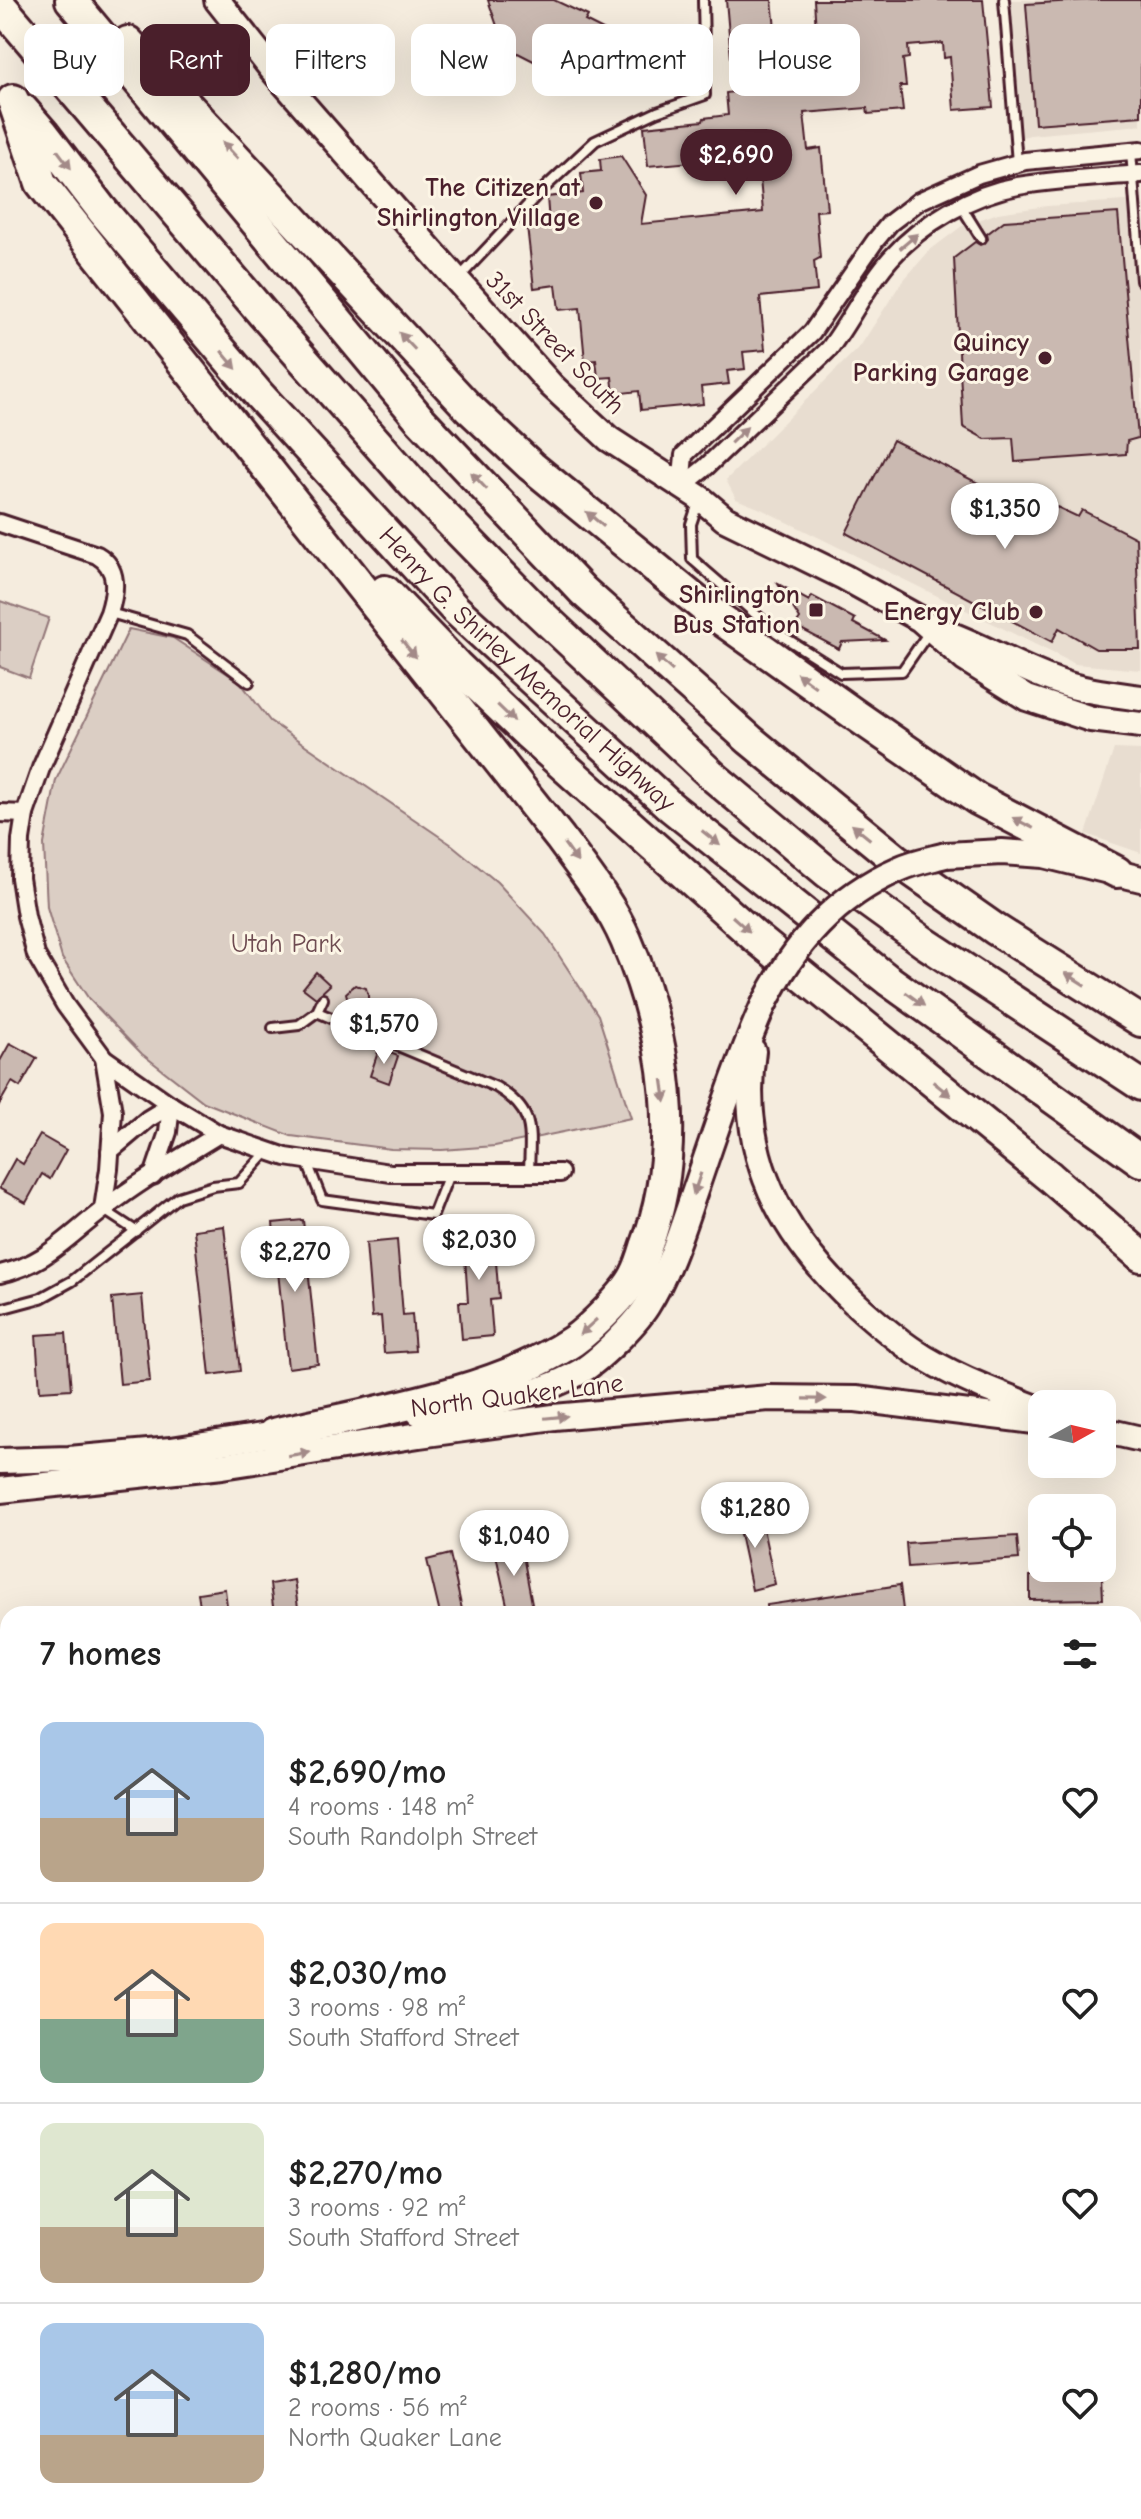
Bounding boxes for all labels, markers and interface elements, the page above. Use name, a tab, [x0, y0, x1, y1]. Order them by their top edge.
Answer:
chip: Buy	[24, 24, 124, 96]
chip: Rent	[140, 24, 250, 96]
chip: Filters	[266, 24, 395, 96]
chip: New	[411, 24, 516, 96]
chip: Apartment	[532, 24, 713, 96]
chip: House	[729, 24, 860, 96]
pin: $2,690	[671, 129, 801, 197]
text: $2,690	[698, 140, 774, 170]
one-way arrow	[222, 141, 240, 160]
one-way arrow	[55, 149, 71, 170]
place label: The Citizen at Shirlington Village	[377, 173, 580, 233]
marker: The Citizen at Shirlington Village	[587, 194, 605, 212]
one-way arrow	[899, 233, 919, 250]
street label: 31st Street South	[479, 265, 631, 421]
place label: Quincy Parking Garage	[853, 328, 1029, 388]
one-way arrow	[398, 332, 416, 351]
one-way arrow	[220, 349, 237, 369]
marker: Quincy Parking Garage	[1036, 349, 1054, 367]
one-way arrow	[729, 426, 748, 445]
one-way arrow	[470, 472, 488, 491]
pin: $1,350	[940, 483, 1070, 551]
text: $1,350	[969, 494, 1041, 524]
one-way arrow	[585, 512, 605, 528]
street label: Henry G. Shirley Memorial Highway	[373, 521, 681, 818]
place label: Shirlington Bus Station	[673, 580, 800, 640]
place label: Energy Club	[884, 597, 1020, 627]
marker: Shirlington Bus Station	[807, 601, 825, 619]
marker: Energy Club	[1027, 603, 1045, 621]
one-way arrow	[400, 639, 417, 659]
one-way arrow	[654, 655, 674, 672]
one-way arrow	[795, 672, 817, 688]
one-way arrow	[496, 703, 515, 721]
one-way arrow	[1011, 816, 1034, 830]
one-way arrow	[852, 824, 872, 841]
one-way arrow	[701, 830, 721, 846]
one-way arrow	[562, 843, 578, 863]
one-way arrow	[731, 915, 750, 933]
park label: Utah Park	[231, 929, 342, 959]
one-way arrow	[1064, 973, 1086, 987]
one-way arrow	[904, 991, 926, 1007]
pin: $1,570	[319, 998, 449, 1066]
text: $1,570	[348, 1009, 420, 1039]
one-way arrow	[658, 1079, 671, 1104]
one-way arrow	[932, 1080, 952, 1097]
one-way arrow	[691, 1172, 703, 1196]
pin: $2,030	[414, 1214, 544, 1282]
text: $2,030	[441, 1225, 517, 1255]
pin: $2,270	[230, 1226, 360, 1294]
text: $2,270	[259, 1237, 331, 1267]
one-way arrow	[579, 1318, 598, 1336]
street label: North Quaker Lane	[409, 1368, 625, 1424]
north arrow	[1028, 1390, 1116, 1478]
map controls	[1028, 1390, 1116, 1582]
one-way arrow	[803, 1393, 828, 1405]
one-way arrow	[544, 1411, 569, 1424]
one-way arrow	[287, 1447, 312, 1460]
pin: $1,280	[690, 1482, 820, 1550]
text: $1,280	[719, 1493, 791, 1523]
button: locate	[1028, 1494, 1116, 1582]
pin: $1,040	[449, 1510, 579, 1578]
text: $1,040	[478, 1521, 550, 1551]
icon: filters	[1058, 1632, 1102, 1676]
text: 7 homes	[40, 1634, 161, 1674]
text: $2,690/mo	[288, 1752, 446, 1792]
icon: home	[104, 1754, 200, 1850]
icon: heart	[1058, 1780, 1102, 1824]
text: 4 rooms · 148 m²	[288, 1792, 474, 1822]
text: South Randolph Street	[288, 1822, 537, 1852]
text: $2,030/mo	[288, 1953, 447, 1993]
icon: home	[104, 1955, 200, 2051]
icon: heart	[1058, 1981, 1102, 2025]
text: 3 rooms · 98 m²	[288, 1993, 465, 2023]
text: South Stafford Street	[288, 2023, 519, 2053]
text: $2,270/mo	[288, 2153, 443, 2193]
icon: home	[104, 2155, 200, 2251]
icon: heart	[1058, 2181, 1102, 2225]
text: 3 rooms · 92 m²	[288, 2193, 466, 2223]
text: South Stafford Street	[288, 2223, 519, 2253]
text: $1,280/mo	[288, 2353, 442, 2393]
icon: home	[104, 2355, 200, 2451]
icon: heart	[1058, 2381, 1102, 2425]
text: 2 rooms · 56 m²	[288, 2393, 467, 2423]
text: North Quaker Lane	[288, 2423, 502, 2453]

